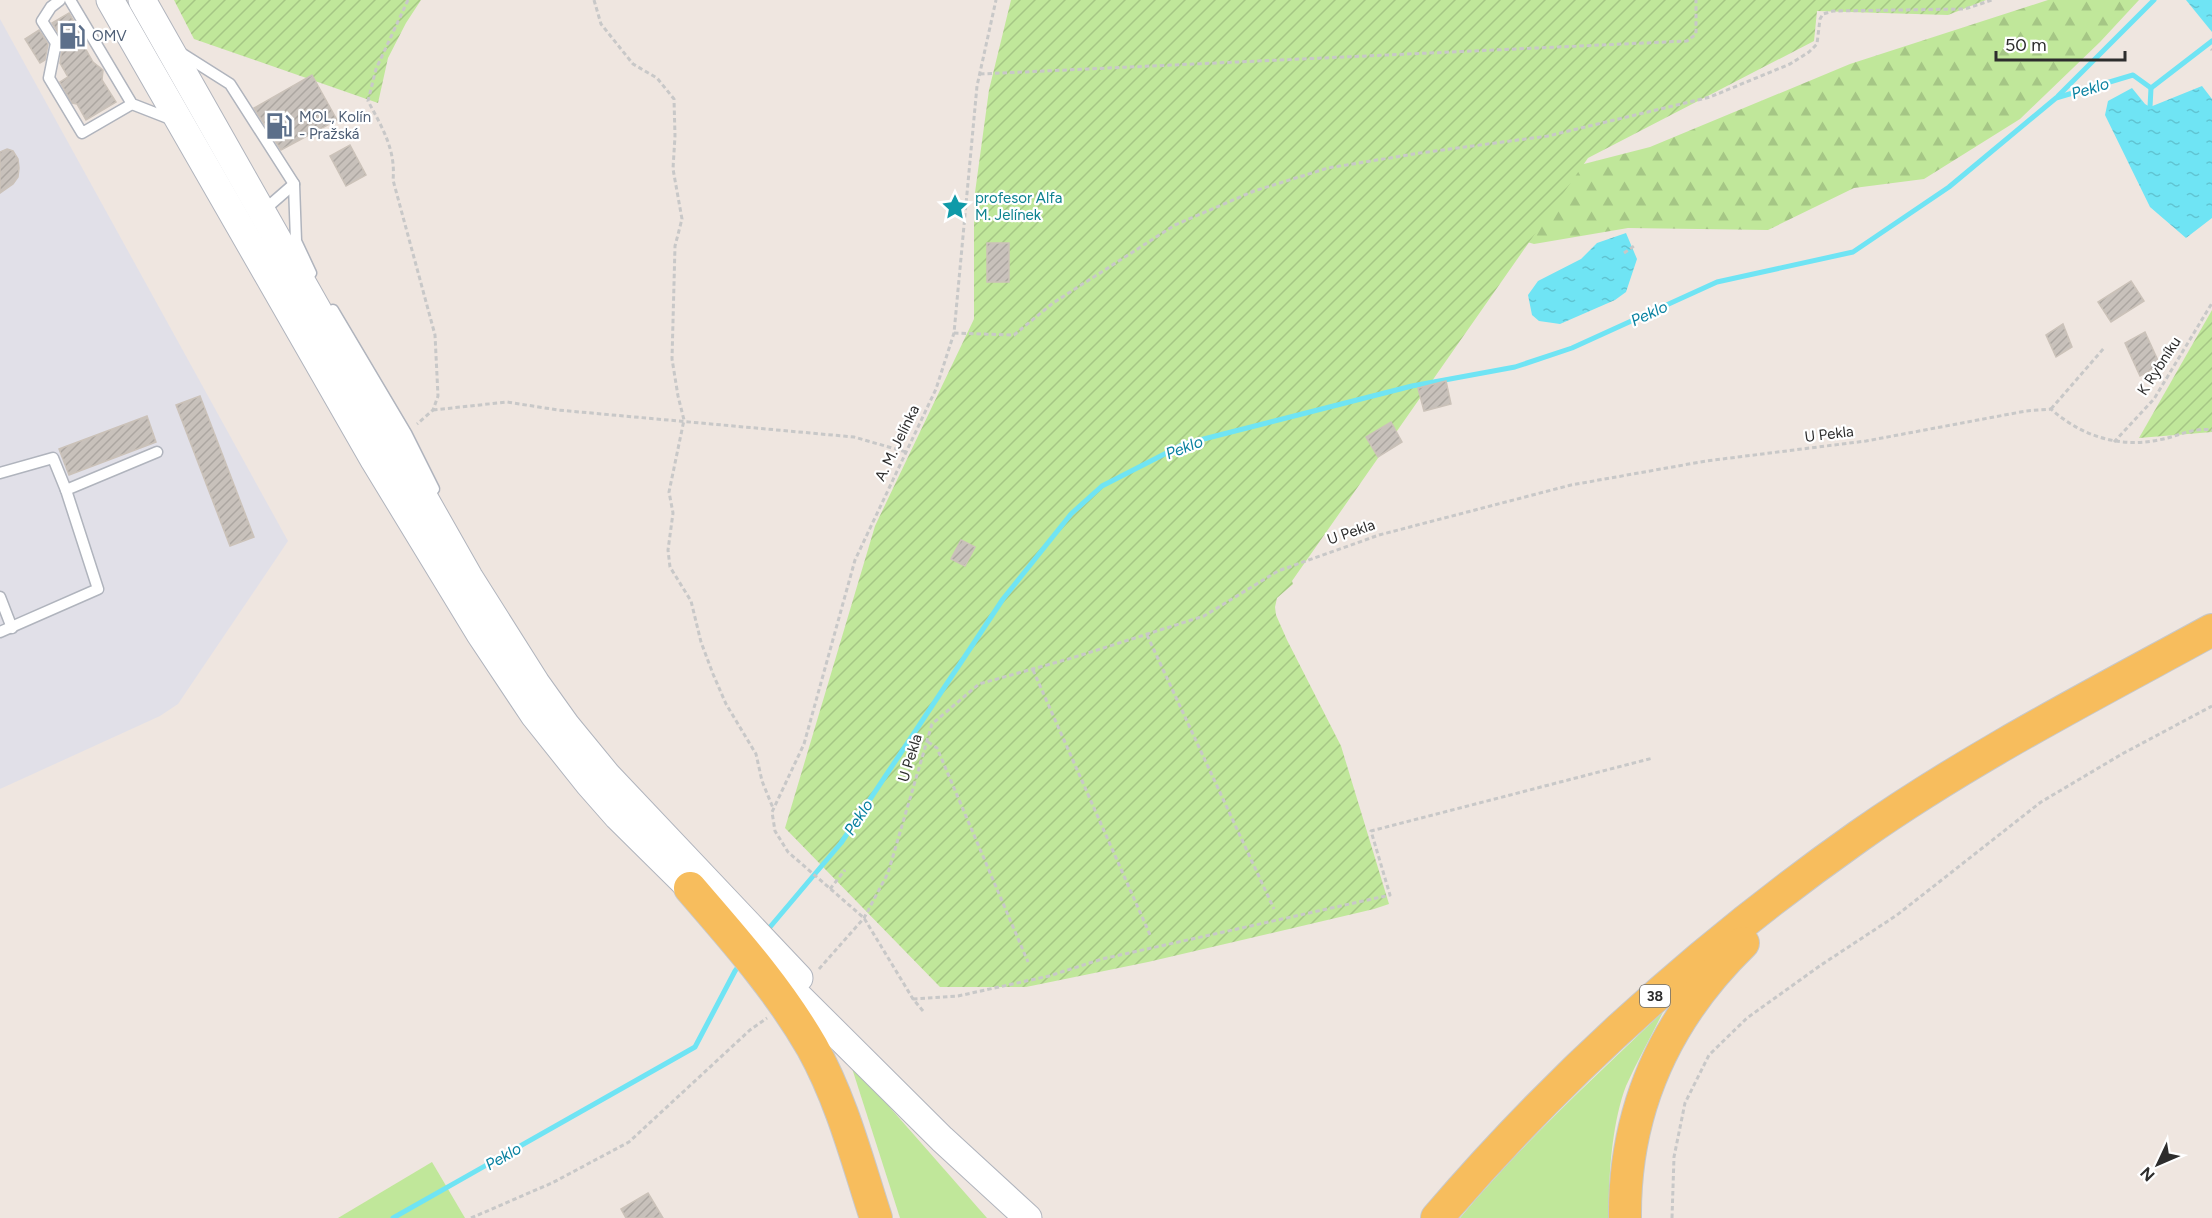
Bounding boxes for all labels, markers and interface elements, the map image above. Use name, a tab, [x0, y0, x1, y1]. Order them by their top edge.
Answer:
fuel station icon: OMV	[57, 21, 87, 51]
scale bar	[1996, 24, 2125, 62]
place label: OMV	[92, 27, 127, 45]
text: 50 m	[2005, 34, 2047, 56]
water label: Peklo	[2069, 74, 2111, 103]
place label: MOL, Kolín - Pražská	[299, 108, 371, 143]
fuel station icon: MOL, Kolín - Pražská	[264, 111, 294, 141]
place label: profesor Alfa M. Jelínek	[975, 189, 1062, 224]
place icon: profesor Alfa M. Jelínek	[940, 192, 970, 222]
water label: Peklo	[1628, 297, 1671, 330]
street label: K Rybníku	[2133, 333, 2185, 399]
street label: A. M. Jelínka	[871, 402, 923, 484]
street label: U Pekla	[1803, 422, 1855, 446]
water label: Peklo	[1163, 432, 1206, 463]
street label: U Pekla	[1325, 515, 1377, 549]
street label: U Pekla	[894, 732, 926, 784]
water label: Peklo	[840, 796, 877, 839]
road number: 38	[1640, 985, 1670, 1007]
north arrow	[2128, 1134, 2188, 1194]
water label: Peklo	[482, 1139, 525, 1174]
text: N	[2136, 1163, 2159, 1185]

